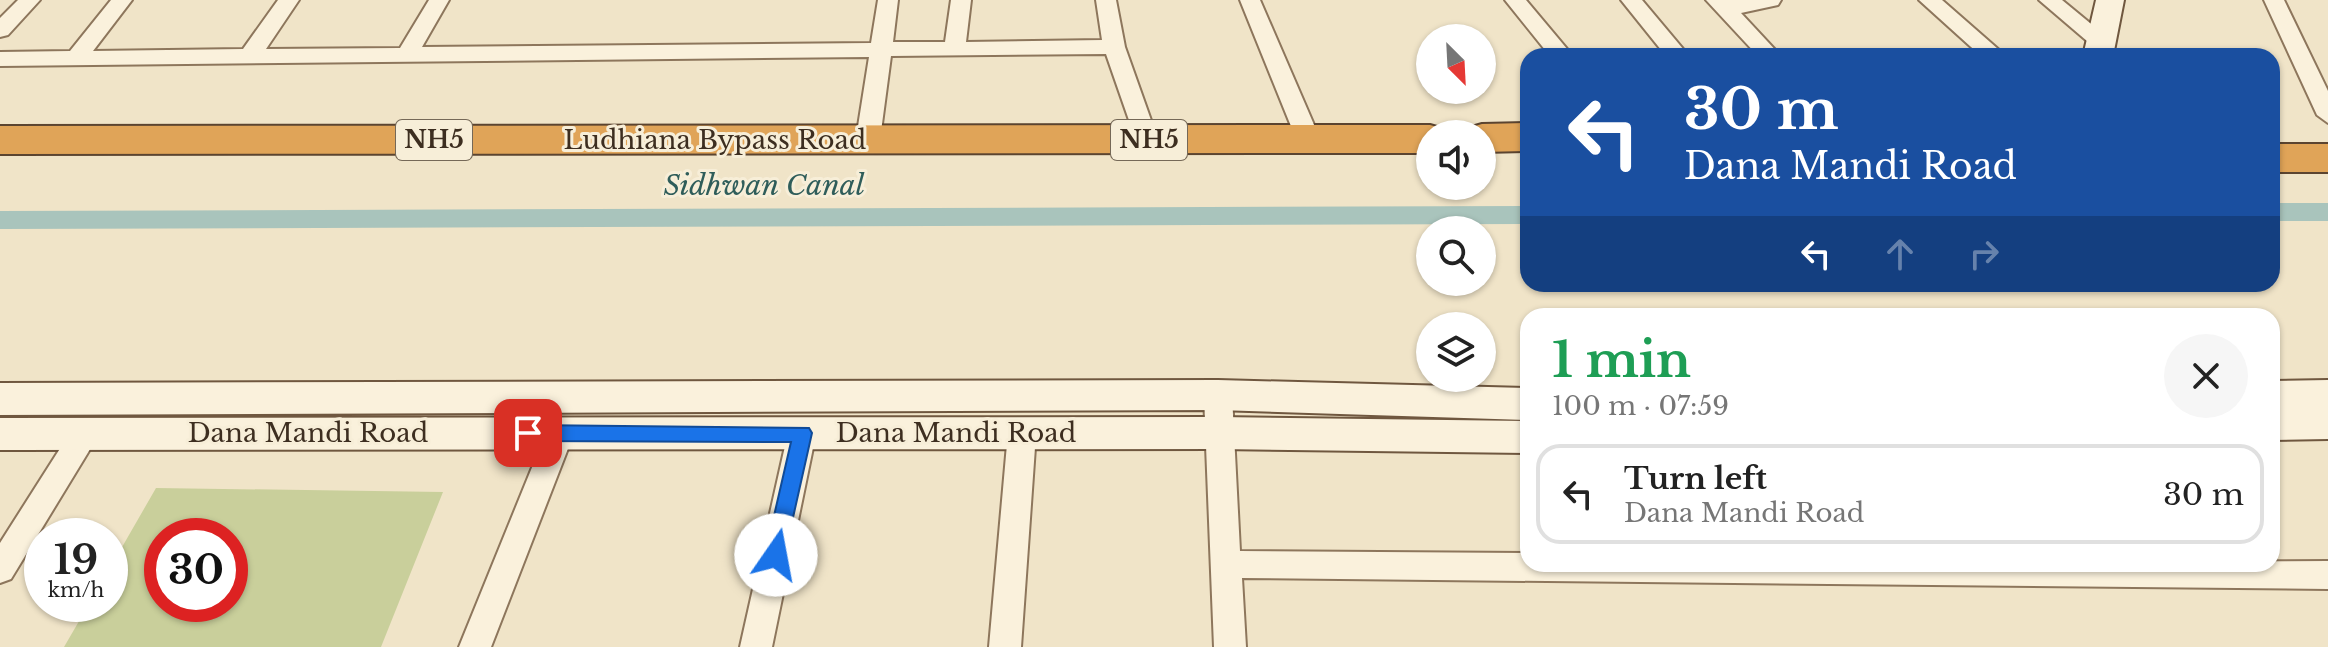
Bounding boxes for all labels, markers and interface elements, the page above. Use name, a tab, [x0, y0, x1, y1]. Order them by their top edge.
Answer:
north arrow	[1416, 24, 1496, 104]
map controls	[1416, 24, 1496, 392]
text: 30 m	[1684, 75, 1839, 144]
icon: left	[1552, 80, 1656, 184]
road number: NH5	[396, 120, 472, 160]
road number: NH5	[1111, 120, 1187, 160]
button: sound	[1416, 120, 1496, 200]
street label: Ludhiana Bypass Road	[564, 124, 866, 156]
text: Dana Mandi Road	[1684, 144, 2017, 189]
water label: Sidhwan Canal	[663, 168, 865, 203]
button: search	[1416, 216, 1496, 296]
icon: left	[1794, 232, 1838, 276]
icon: ahead	[1878, 232, 1922, 276]
icon: right	[1962, 232, 2006, 276]
button: layers	[1416, 312, 1496, 392]
text: 1 min	[1552, 330, 1691, 390]
button: close	[2164, 334, 2248, 418]
text: 100 m · 07:59	[1552, 390, 1729, 422]
pin	[494, 399, 562, 467]
icon: arrive	[506, 411, 550, 455]
street label: Dana Mandi Road	[188, 417, 428, 449]
street label: Dana Mandi Road	[836, 417, 1076, 449]
text: Turn left	[1624, 460, 1767, 497]
icon: left	[1556, 472, 1600, 516]
text: 30 m	[2163, 476, 2244, 513]
text: Dana Mandi Road	[1624, 497, 1864, 529]
position arrow	[734, 513, 818, 597]
speed limit sign: 30	[144, 518, 248, 622]
text: 19	[54, 535, 98, 585]
text: km/h	[48, 578, 104, 602]

